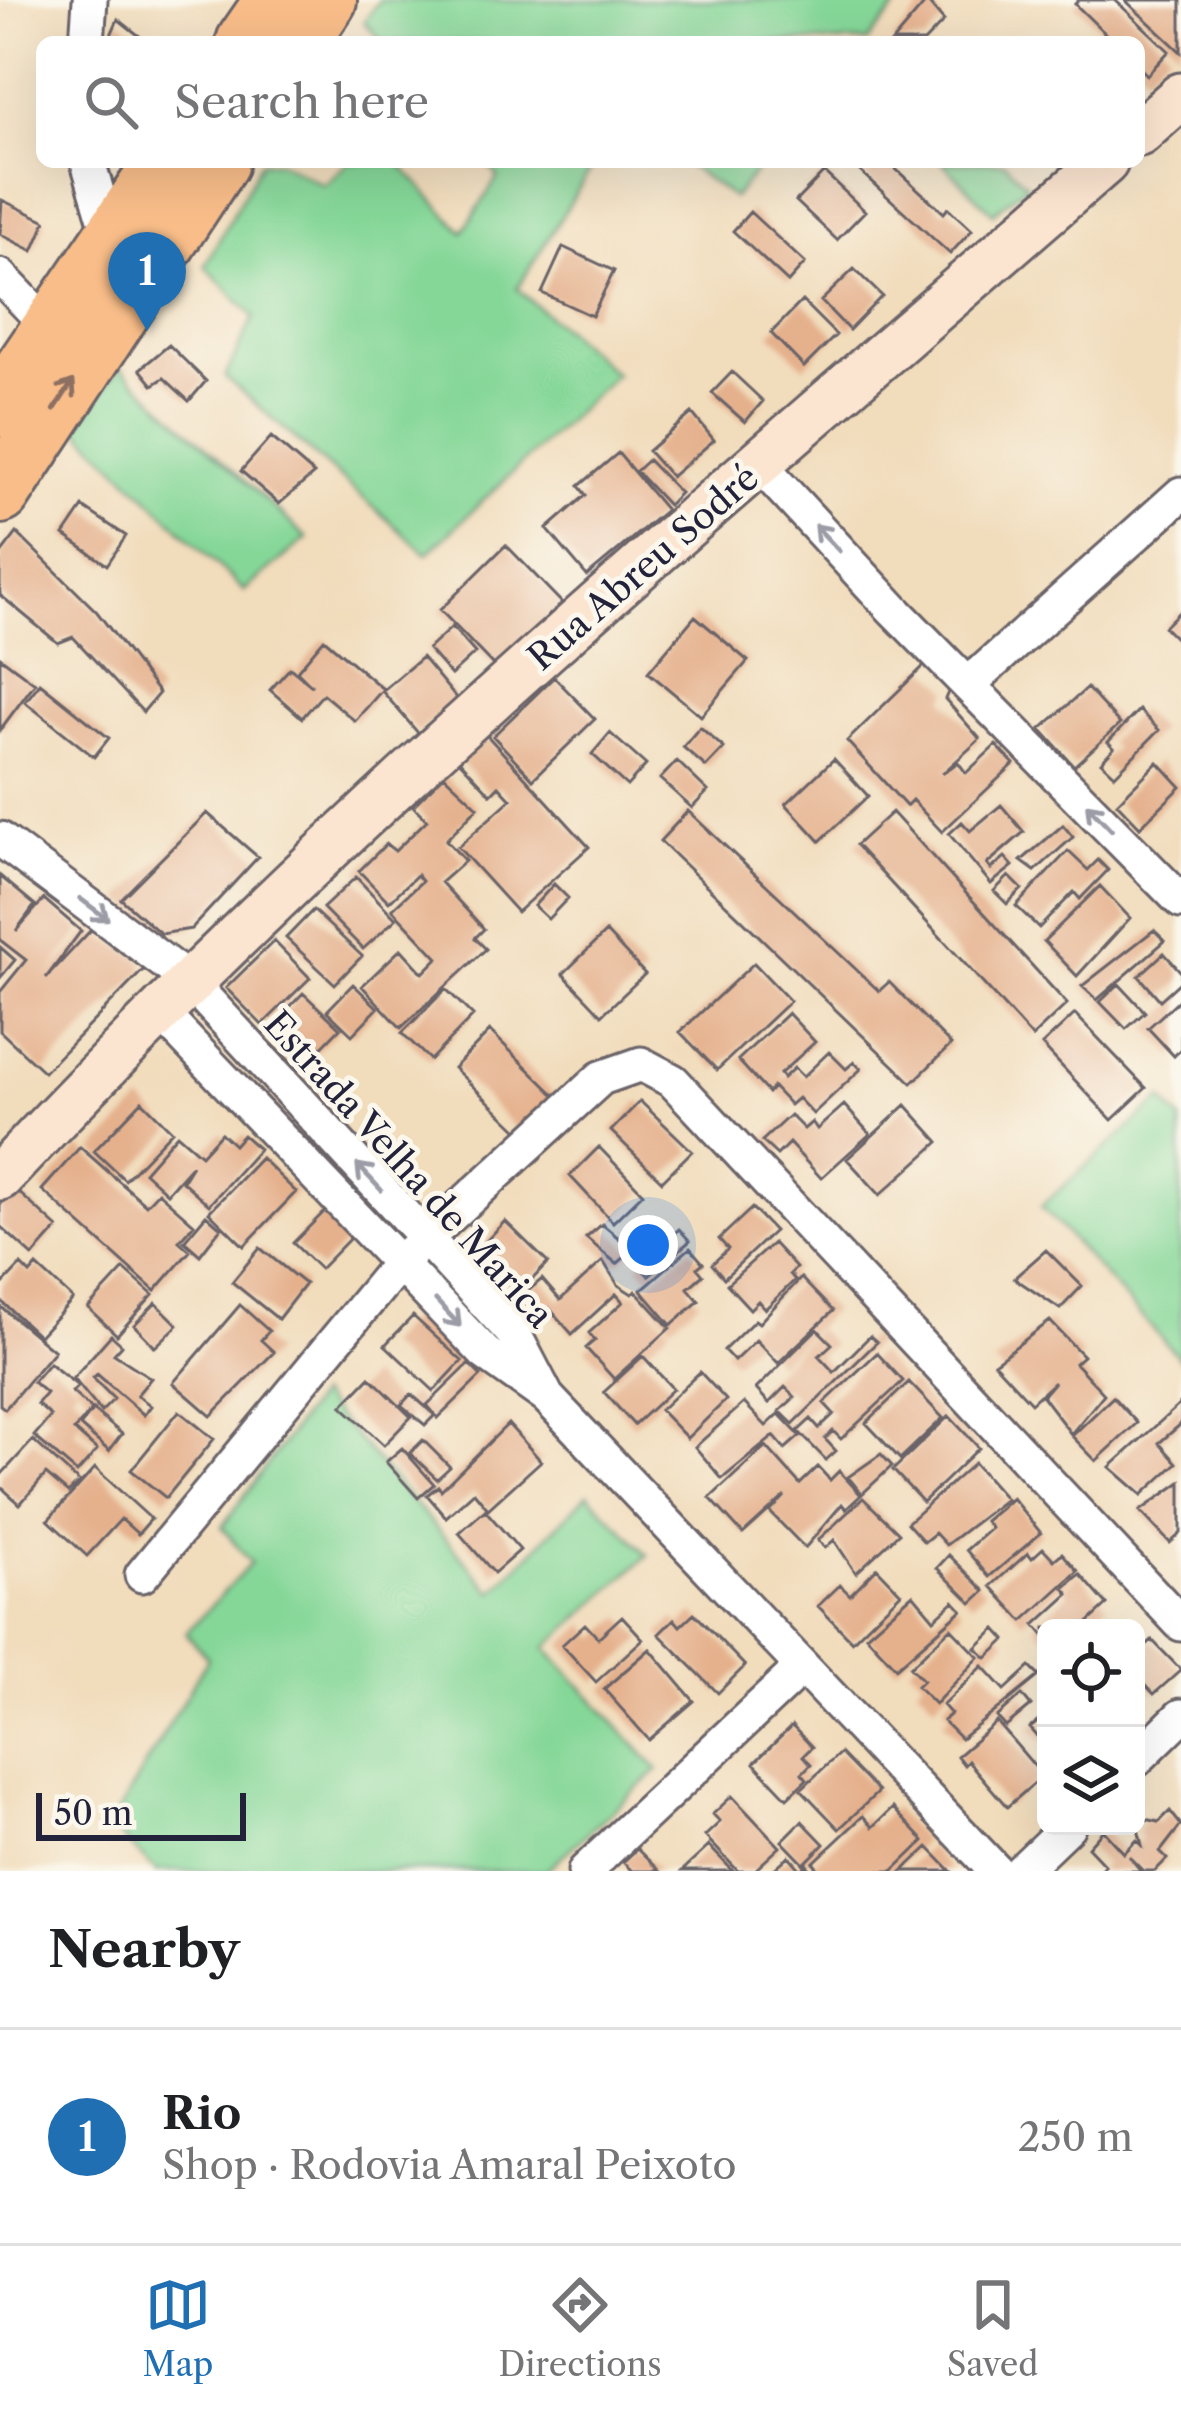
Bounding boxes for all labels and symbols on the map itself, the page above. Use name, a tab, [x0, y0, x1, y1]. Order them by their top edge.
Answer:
pin: 1	[108, 232, 186, 331]
one-way arrow	[52, 378, 77, 412]
street label: Rua Abreu Sodré	[519, 455, 767, 679]
one-way arrow	[814, 523, 842, 553]
one-way arrow	[1086, 803, 1114, 832]
one-way arrow	[77, 896, 109, 922]
street label: Estrada Velha de Marica	[255, 1002, 563, 1336]
one-way arrow	[355, 1163, 383, 1192]
your location	[618, 1215, 678, 1275]
one-way arrow	[433, 1297, 462, 1327]
scale bar	[36, 1787, 246, 1840]

